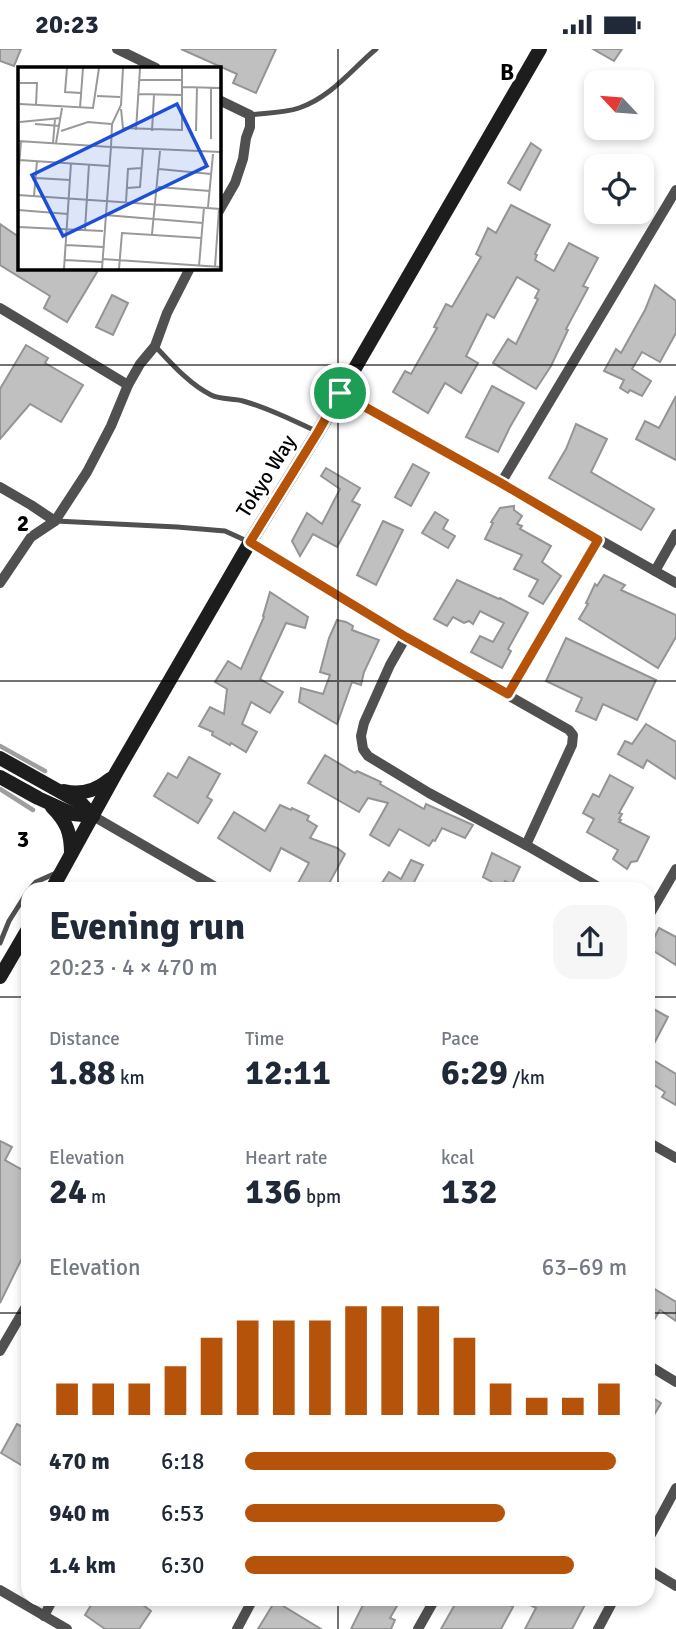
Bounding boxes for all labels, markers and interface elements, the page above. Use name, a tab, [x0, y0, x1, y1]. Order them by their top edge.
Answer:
text: 20:23	[35, 9, 99, 41]
text: B	[500, 58, 514, 87]
inset map	[18, 67, 220, 269]
north arrow	[584, 70, 654, 140]
map controls	[584, 70, 654, 224]
button: locate	[584, 154, 654, 224]
pin	[310, 363, 370, 423]
icon: arrive	[321, 374, 359, 412]
street label: Tokyo Way	[230, 430, 302, 522]
text: 2	[17, 509, 29, 538]
text: 3	[17, 825, 29, 854]
text: Evening run	[49, 903, 245, 950]
button: share	[553, 905, 627, 979]
text: 20:23 · 4 × 470 m	[49, 953, 218, 982]
text: Distance	[49, 1027, 120, 1051]
text: Time	[245, 1027, 284, 1051]
text: Pace	[441, 1027, 479, 1051]
text: 1.88	[49, 1051, 116, 1094]
text: 12:11	[245, 1051, 331, 1094]
text: 6:29	[441, 1051, 508, 1094]
text: km	[116, 1066, 145, 1090]
text: /km	[508, 1066, 545, 1090]
text: Elevation	[49, 1146, 125, 1170]
text: Heart rate	[245, 1146, 327, 1170]
text: kcal	[441, 1146, 474, 1170]
text: 24	[49, 1170, 87, 1213]
text: 136	[245, 1170, 302, 1213]
text: 132	[441, 1170, 498, 1213]
text: m	[87, 1185, 106, 1209]
text: bpm	[302, 1185, 341, 1209]
text: Elevation	[49, 1253, 141, 1282]
text: 63–69 m	[542, 1253, 627, 1282]
text: 470 m	[49, 1447, 110, 1476]
text: 6:18	[161, 1447, 204, 1476]
text: 940 m	[49, 1499, 110, 1528]
text: 6:53	[161, 1499, 204, 1528]
text: 1.4 km	[49, 1551, 116, 1580]
text: 6:30	[161, 1551, 204, 1580]

